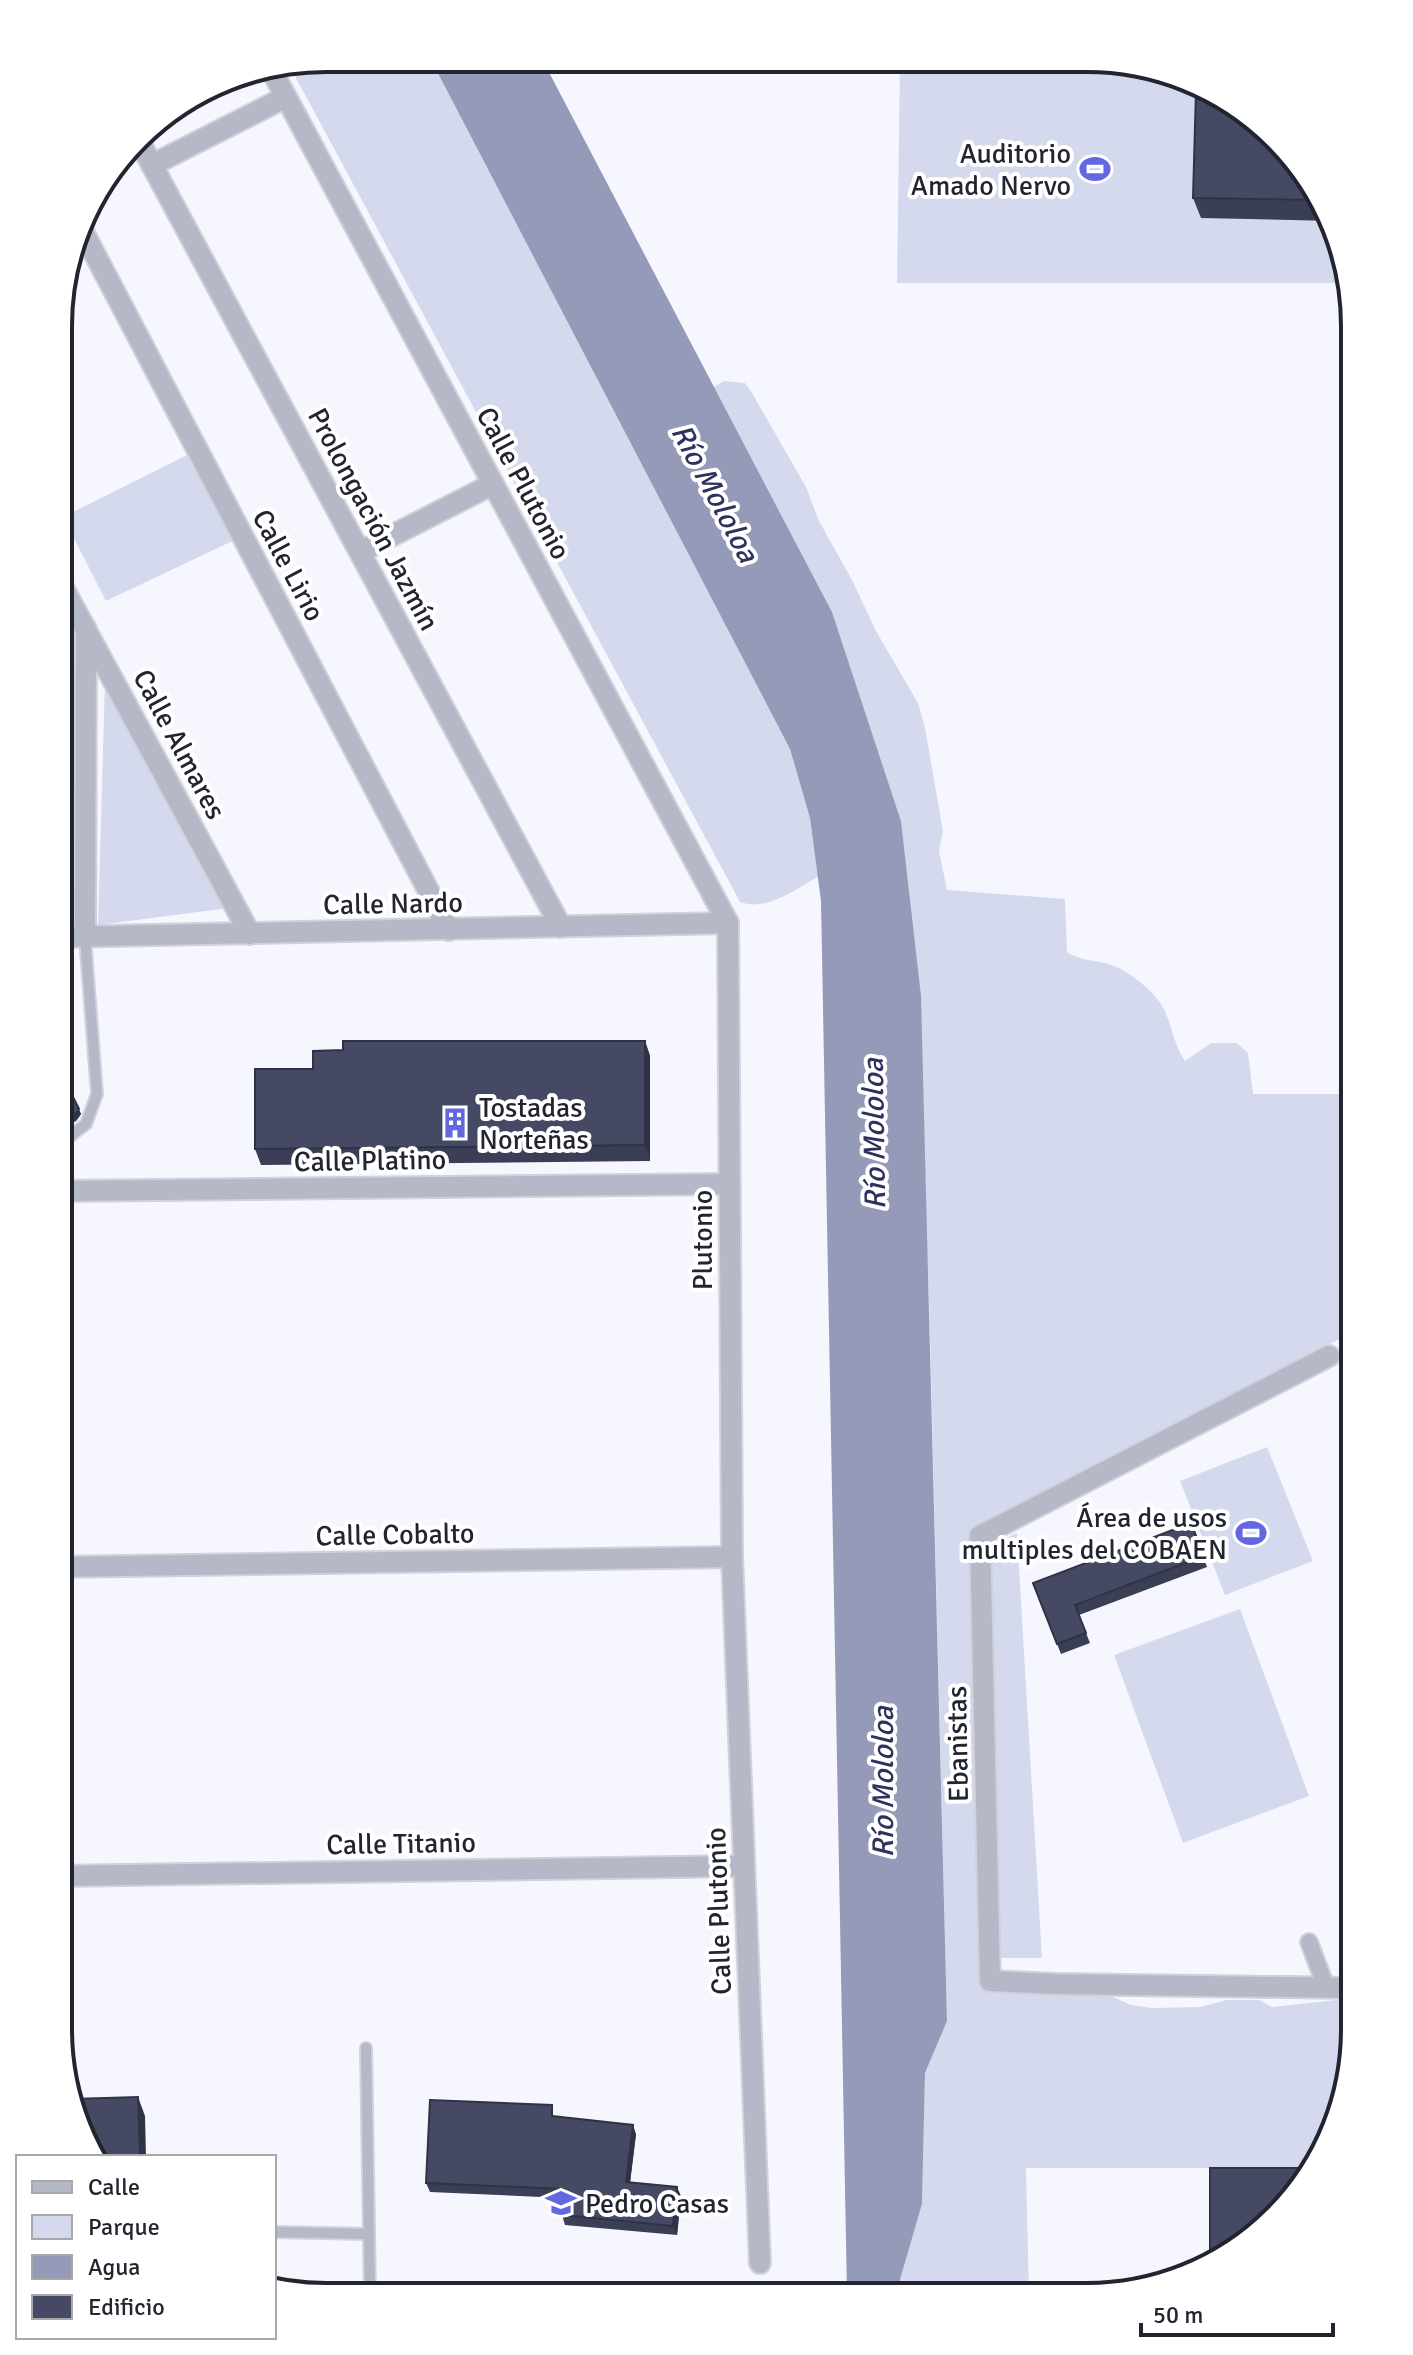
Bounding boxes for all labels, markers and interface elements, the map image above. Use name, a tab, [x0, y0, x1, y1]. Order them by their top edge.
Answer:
place label: Auditorio Amado Nervo	[911, 137, 1071, 203]
sports icon: Auditorio Amado Nervo	[1078, 152, 1112, 186]
street label: Prolongación Jazmín	[300, 402, 446, 637]
street label: Calle Plutonio	[469, 402, 577, 565]
water label: Río Mololoa	[663, 418, 767, 570]
street label: Calle Lirio	[245, 504, 332, 627]
street label: Calle Almares	[125, 664, 233, 825]
street label: Calle Nardo	[323, 886, 463, 922]
water label: Río Mololoa	[855, 1057, 894, 1210]
place label: Tostadas Norteñas	[479, 1091, 589, 1157]
building icon: Tostadas Norteñas	[438, 1106, 472, 1140]
street label: Calle Platino	[294, 1143, 447, 1179]
street label: Plutonio	[686, 1190, 720, 1290]
place label: Área de usos multiples del COBAEN	[962, 1501, 1227, 1567]
sports icon: Área de usos multiples del COBAEN	[1234, 1516, 1268, 1550]
street label: Calle Cobalto	[315, 1517, 475, 1553]
street label: Ebanistas	[940, 1686, 976, 1802]
water label: Río Mololoa	[865, 1705, 902, 1858]
street label: Calle Titanio	[326, 1826, 476, 1862]
street label: Calle Plutonio	[699, 1827, 739, 1995]
legend	[16, 2155, 276, 2339]
text: Calle	[88, 2172, 140, 2202]
school or university icon: Pedro Casas	[544, 2186, 578, 2220]
place label: Pedro Casas	[585, 2187, 729, 2221]
text: Parque	[88, 2212, 160, 2242]
text: Agua	[88, 2252, 140, 2282]
scale bar	[1141, 2287, 1333, 2337]
text: Edificio	[88, 2292, 165, 2322]
text: 50 m	[1153, 2300, 1203, 2330]

